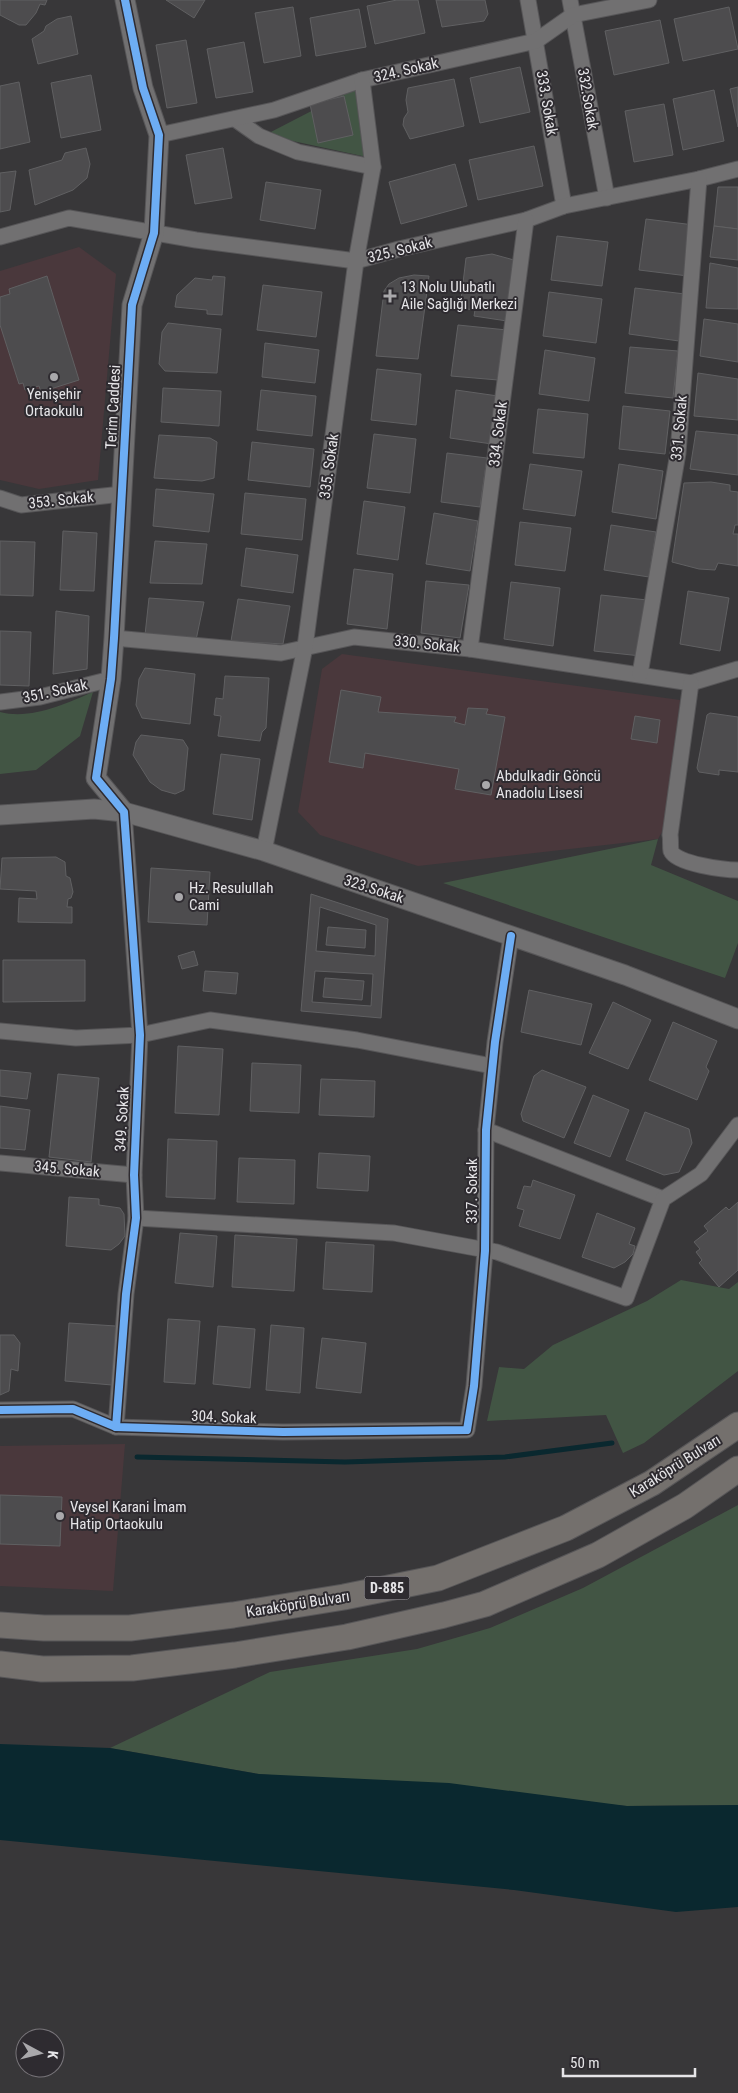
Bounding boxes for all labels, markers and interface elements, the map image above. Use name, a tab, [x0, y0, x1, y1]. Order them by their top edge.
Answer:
street label: 324. Sokak	[372, 54, 440, 86]
street label: 332.Sokak	[574, 67, 602, 131]
street label: 333. Sokak	[532, 69, 562, 137]
street label: 325. Sokak	[366, 233, 434, 267]
place label: 13 Nolu Ulubatlı Aile Sağlığı Merkezi	[401, 278, 517, 313]
marker: 13 Nolu Ulubatlı Aile Sağlığı Merkezi	[383, 289, 397, 303]
street label: Terim Caddesi	[102, 364, 124, 450]
marker: Yenişehir Ortaokulu	[48, 371, 60, 383]
place label: Yenişehir Ortaokulu	[25, 385, 83, 420]
street label: 331. Sokak	[667, 394, 691, 461]
street label: 334. Sokak	[485, 400, 511, 468]
street label: 335. Sokak	[316, 432, 343, 500]
street label: 353. Sokak	[27, 488, 95, 512]
street label: 330. Sokak	[393, 632, 461, 656]
street label: 351. Sokak	[21, 675, 89, 707]
place label: Abdulkadir Göncü Anadolu Lisesi	[496, 767, 601, 802]
marker: Abdulkadir Göncü Anadolu Lisesi	[480, 779, 492, 791]
street label: 323.Sokak	[342, 871, 407, 907]
place label: Hz. Resulullah Cami	[189, 879, 273, 914]
marker: Hz. Resulullah Cami	[173, 891, 185, 903]
street label: 349. Sokak	[111, 1086, 133, 1152]
street label: 345. Sokak	[34, 1157, 101, 1181]
street label: 337. Sokak	[463, 1158, 481, 1224]
street label: 304. Sokak	[191, 1407, 257, 1427]
street label: Karaköprü Bulvarı	[626, 1431, 724, 1501]
place label: Veysel Karani İmam Hatip Ortaokulu	[70, 1498, 187, 1533]
marker: Veysel Karani İmam Hatip Ortaokulu	[54, 1510, 66, 1522]
road number: D-885	[364, 1576, 410, 1600]
street label: Karaköprü Bulvarı	[245, 1587, 351, 1621]
north arrow	[15, 2028, 65, 2078]
scale bar	[563, 2046, 696, 2078]
text: K	[44, 2050, 61, 2060]
text: 50 m	[570, 2054, 600, 2072]

